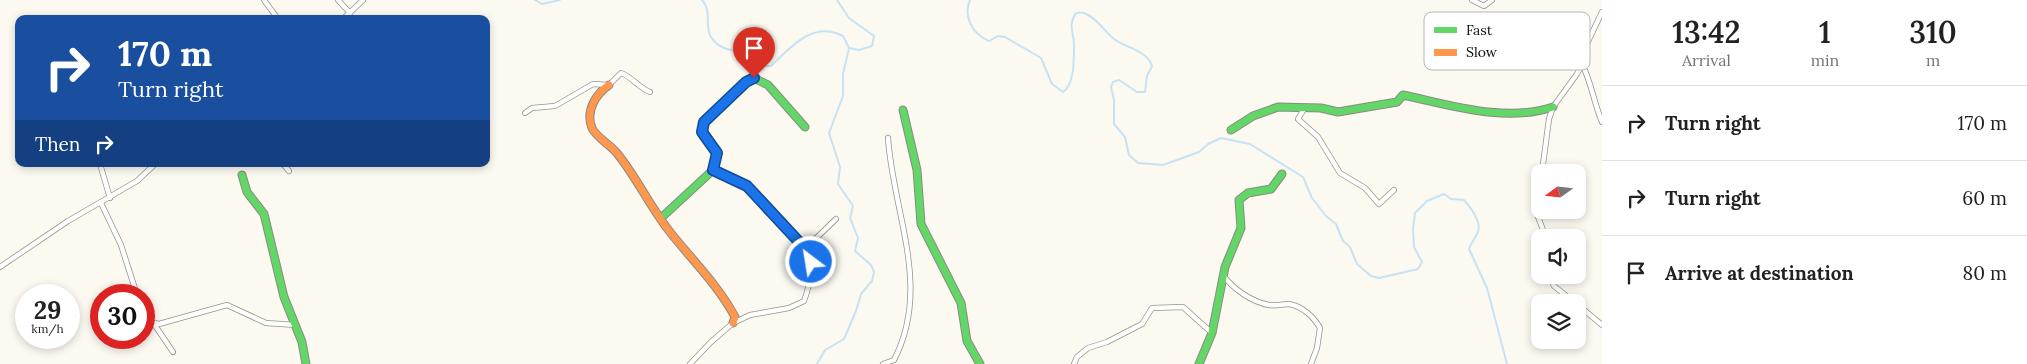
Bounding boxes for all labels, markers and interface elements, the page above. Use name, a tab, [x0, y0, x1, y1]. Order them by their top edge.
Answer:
legend	[1424, 12, 1590, 70]
text: 13:42	[1672, 13, 1741, 51]
text: 1	[1819, 13, 1831, 51]
text: 310	[1909, 13, 1957, 51]
text: Fast	[1466, 21, 1493, 39]
pin	[733, 27, 775, 78]
text: 170 m	[118, 31, 212, 76]
icon: arrive	[740, 34, 768, 62]
icon: right	[35, 35, 100, 100]
text: Slow	[1466, 43, 1498, 61]
text: Arrival	[1682, 50, 1731, 70]
text: min	[1811, 50, 1839, 70]
text: m	[1926, 50, 1940, 70]
text: Turn right	[118, 75, 223, 103]
icon: right	[1622, 109, 1650, 137]
text: Turn right	[1665, 111, 1761, 135]
text: 170 m	[1958, 111, 2007, 135]
icon: right	[90, 130, 118, 158]
text: Then	[35, 132, 80, 156]
north arrow	[1531, 164, 1586, 219]
map controls	[1531, 164, 1586, 349]
icon: right	[1622, 184, 1650, 212]
text: Turn right	[1665, 186, 1761, 210]
text: 60 m	[1962, 186, 2007, 210]
button: sound	[1531, 229, 1586, 284]
position arrow	[784, 235, 836, 287]
icon: arrive	[1622, 259, 1650, 287]
text: Arrive at destination	[1665, 261, 1854, 285]
text: 80 m	[1963, 261, 2007, 285]
speed limit sign: 30	[90, 284, 155, 349]
text: 29	[34, 294, 61, 326]
button: layers	[1531, 294, 1586, 349]
text: km/h	[31, 321, 64, 336]

